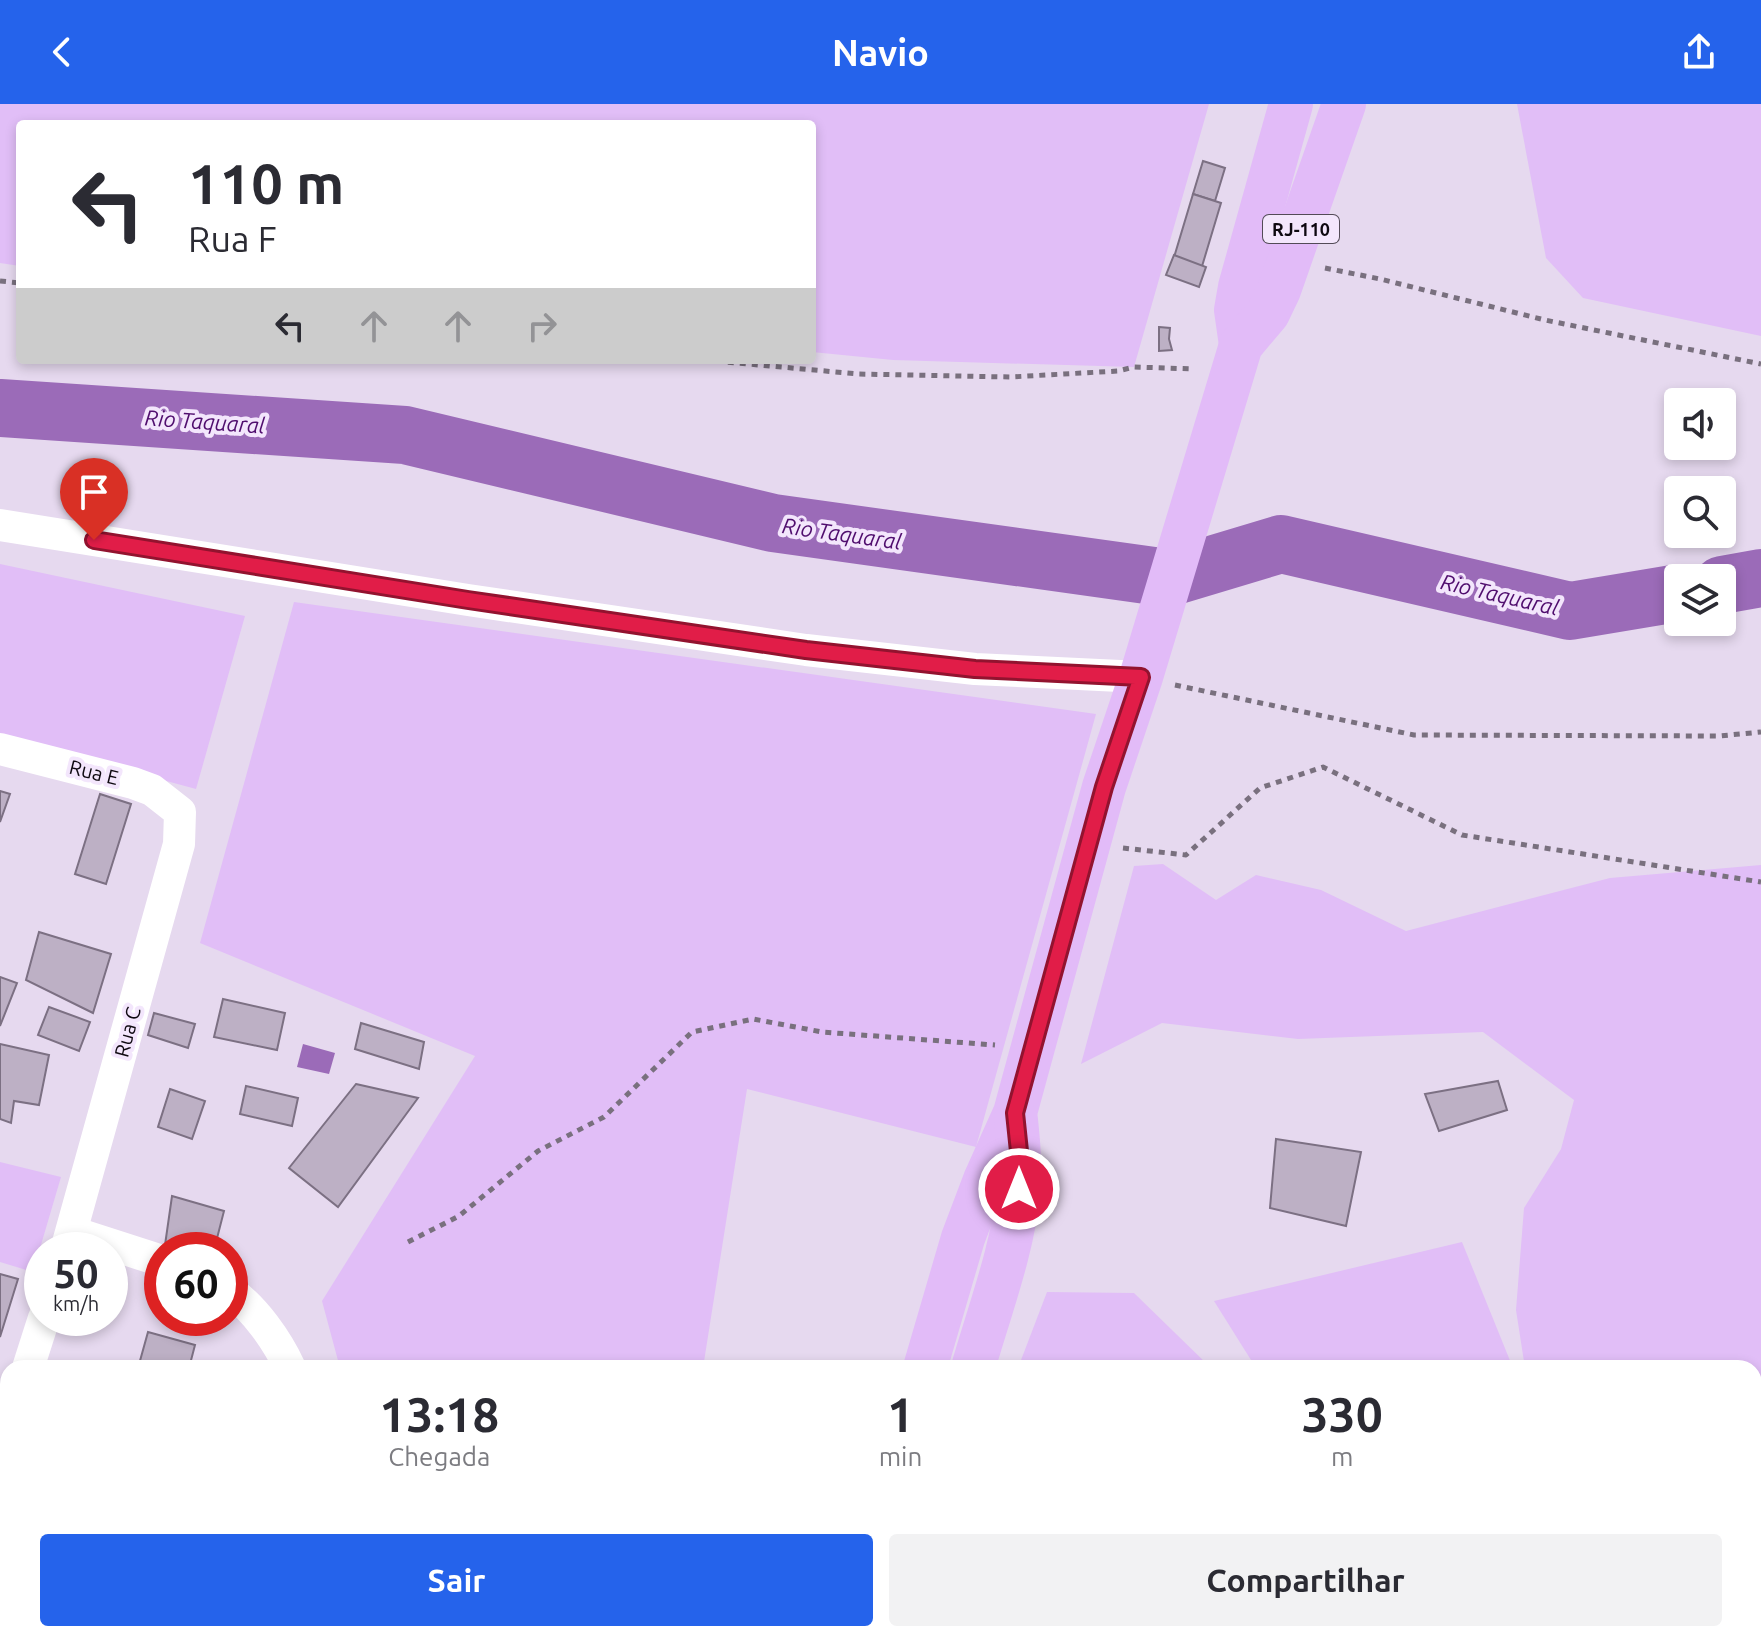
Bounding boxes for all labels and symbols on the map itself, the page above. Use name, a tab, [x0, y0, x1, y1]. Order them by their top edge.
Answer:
road number: RJ-110	[1263, 215, 1339, 243]
water label: Rio Taquaral	[144, 404, 266, 438]
pin	[60, 458, 128, 540]
water label: Rio Taquaral	[781, 512, 903, 554]
water label: Rio Taquaral	[1439, 568, 1561, 620]
street label: Rua E	[67, 755, 121, 789]
street label: Rua C	[109, 1004, 145, 1060]
position arrow	[977, 1147, 1061, 1231]
speed limit sign: 60	[144, 1232, 248, 1336]

